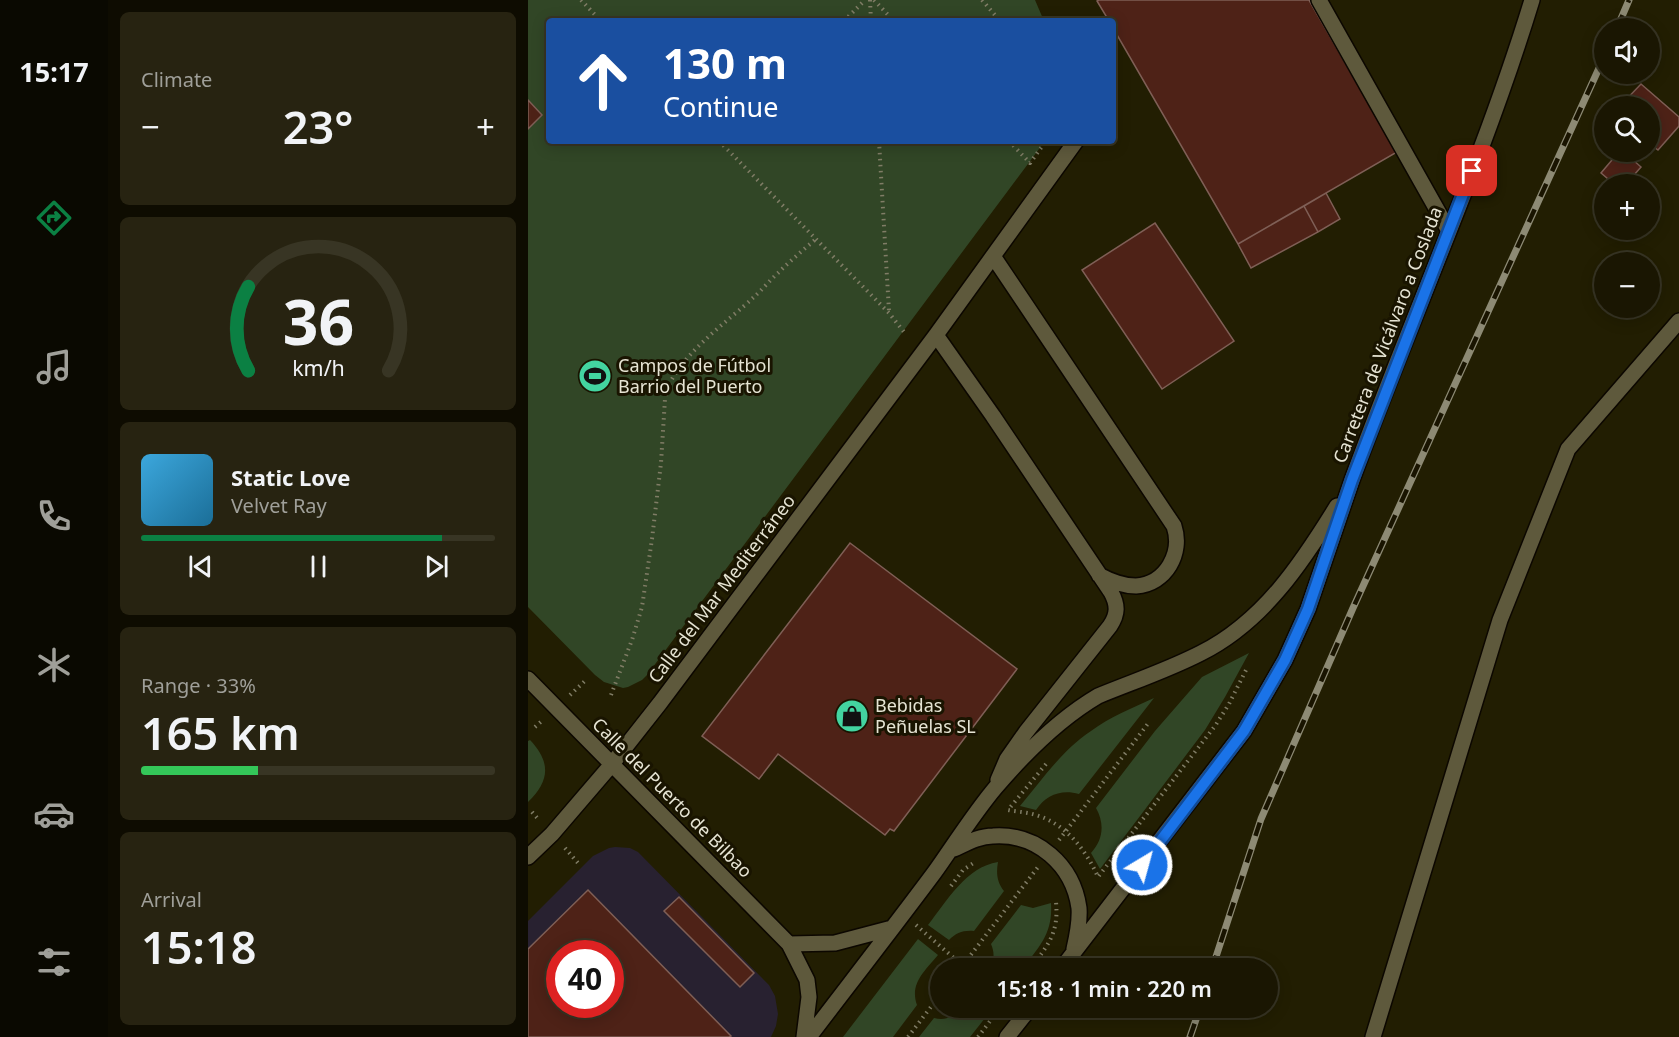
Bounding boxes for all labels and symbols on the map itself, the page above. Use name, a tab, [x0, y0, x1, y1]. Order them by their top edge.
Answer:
pin	[1446, 145, 1497, 196]
street label: Carretera de Vicálvaro a Coslada	[1327, 203, 1447, 466]
place label: Campos de Fútbol Barrio del Puerto	[618, 353, 771, 398]
sports icon: Campos de Fútbol Barrio del Puerto	[577, 358, 613, 394]
street label: Calle del Mar Mediterráneo	[642, 489, 800, 688]
place label: Bebidas Peñuelas SL	[875, 693, 976, 738]
shop icon: Bebidas Peñuelas SL	[834, 698, 870, 734]
street label: Calle del Puerto de Bilbao	[588, 712, 758, 882]
position arrow	[1110, 833, 1174, 897]
speed limit sign: 40	[546, 940, 624, 1018]

